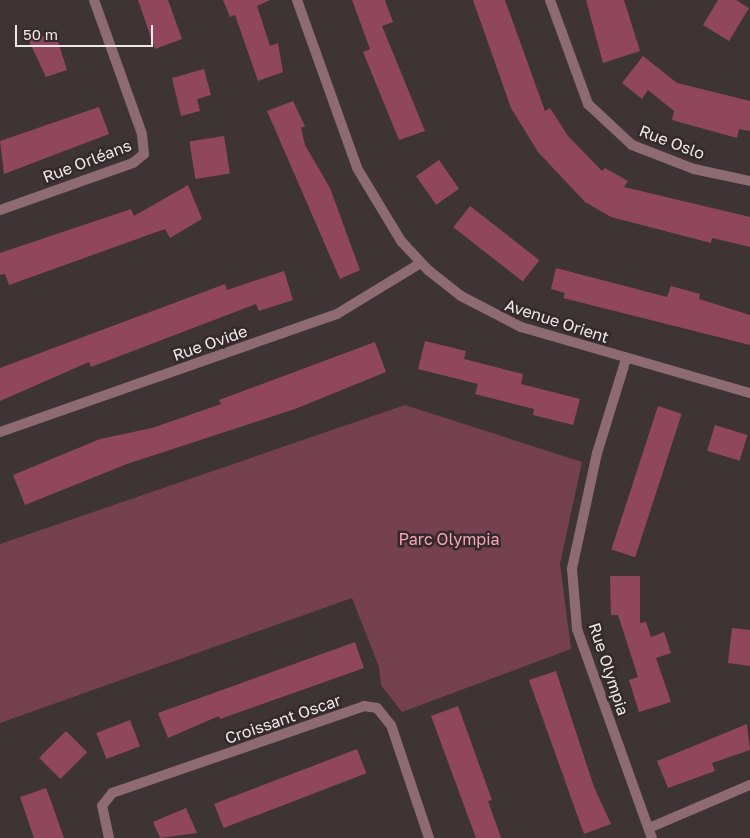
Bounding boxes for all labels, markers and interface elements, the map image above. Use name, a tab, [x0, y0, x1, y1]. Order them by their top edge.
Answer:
scale bar	[18, 15, 155, 47]
text: 50 m	[23, 25, 58, 43]
street label: Rue Oslo	[637, 121, 707, 163]
street label: Rue Orléans	[40, 135, 134, 187]
street label: Avenue Orient	[503, 295, 611, 347]
street label: Rue Ovide	[170, 321, 250, 365]
park label: Parc Olympia	[398, 529, 500, 549]
street label: Rue Olympia	[585, 620, 633, 718]
street label: Croissant Oscar	[223, 690, 343, 748]

